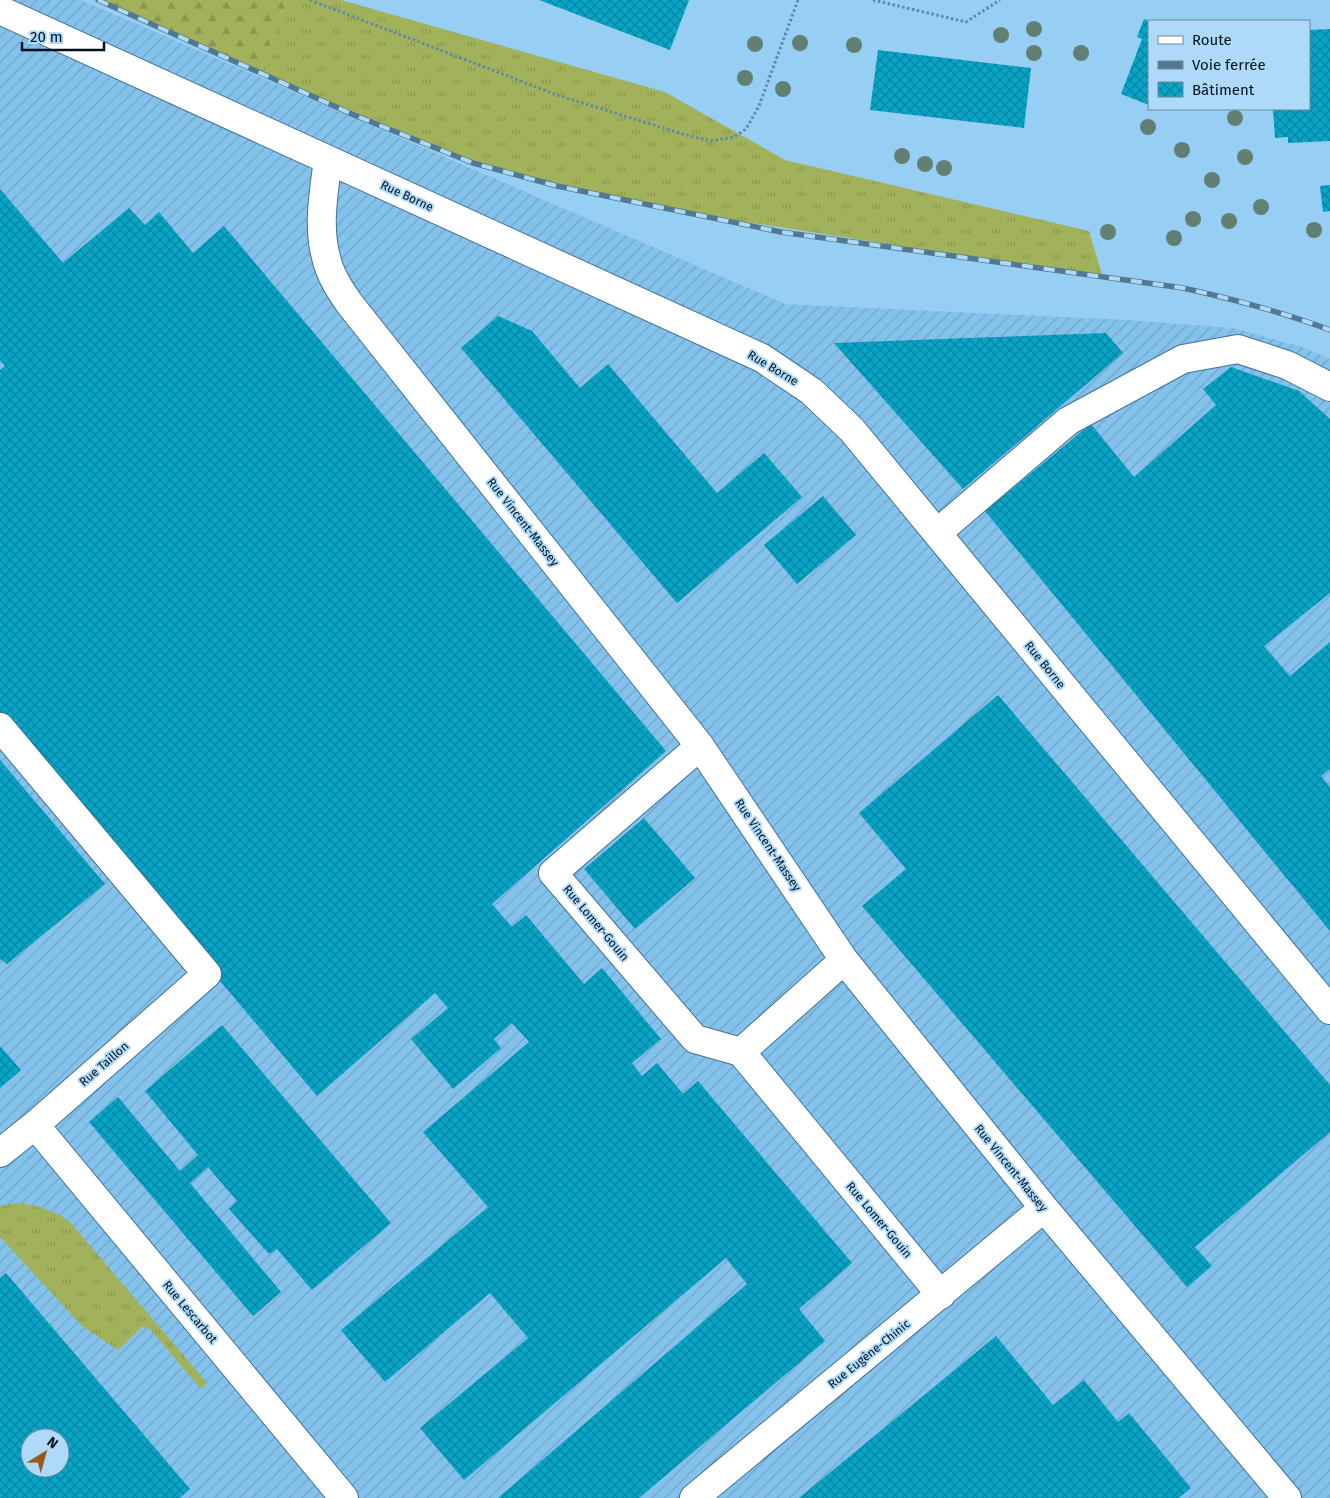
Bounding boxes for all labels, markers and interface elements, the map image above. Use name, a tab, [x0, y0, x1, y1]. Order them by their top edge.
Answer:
scale bar	[22, 20, 105, 52]
legend	[1148, 20, 1310, 110]
text: 20 m	[30, 28, 63, 46]
text: Route	[1192, 31, 1232, 49]
text: Voie ferrée	[1192, 56, 1266, 74]
text: Bâtiment	[1192, 81, 1255, 99]
street label: Rue Borne	[378, 178, 436, 214]
street label: Rue Borne	[745, 347, 801, 389]
street label: Rue Vincent-Massey	[484, 475, 562, 569]
street label: Rue Borne	[1022, 639, 1068, 691]
street label: Rue Vincent-Massey	[732, 796, 804, 894]
street label: Rue Lomer-Gouin	[560, 882, 632, 964]
street label: Rue Taillon	[77, 1039, 131, 1089]
street label: Rue Vincent-Massey	[972, 1122, 1050, 1214]
street label: Rue Lomer-Gouin	[843, 1179, 915, 1261]
street label: Rue Lescarbot	[160, 1278, 221, 1347]
street label: Rue Eugène-Chinic	[825, 1317, 913, 1391]
north arrow	[20, 1428, 70, 1478]
text: N	[44, 1433, 61, 1453]

